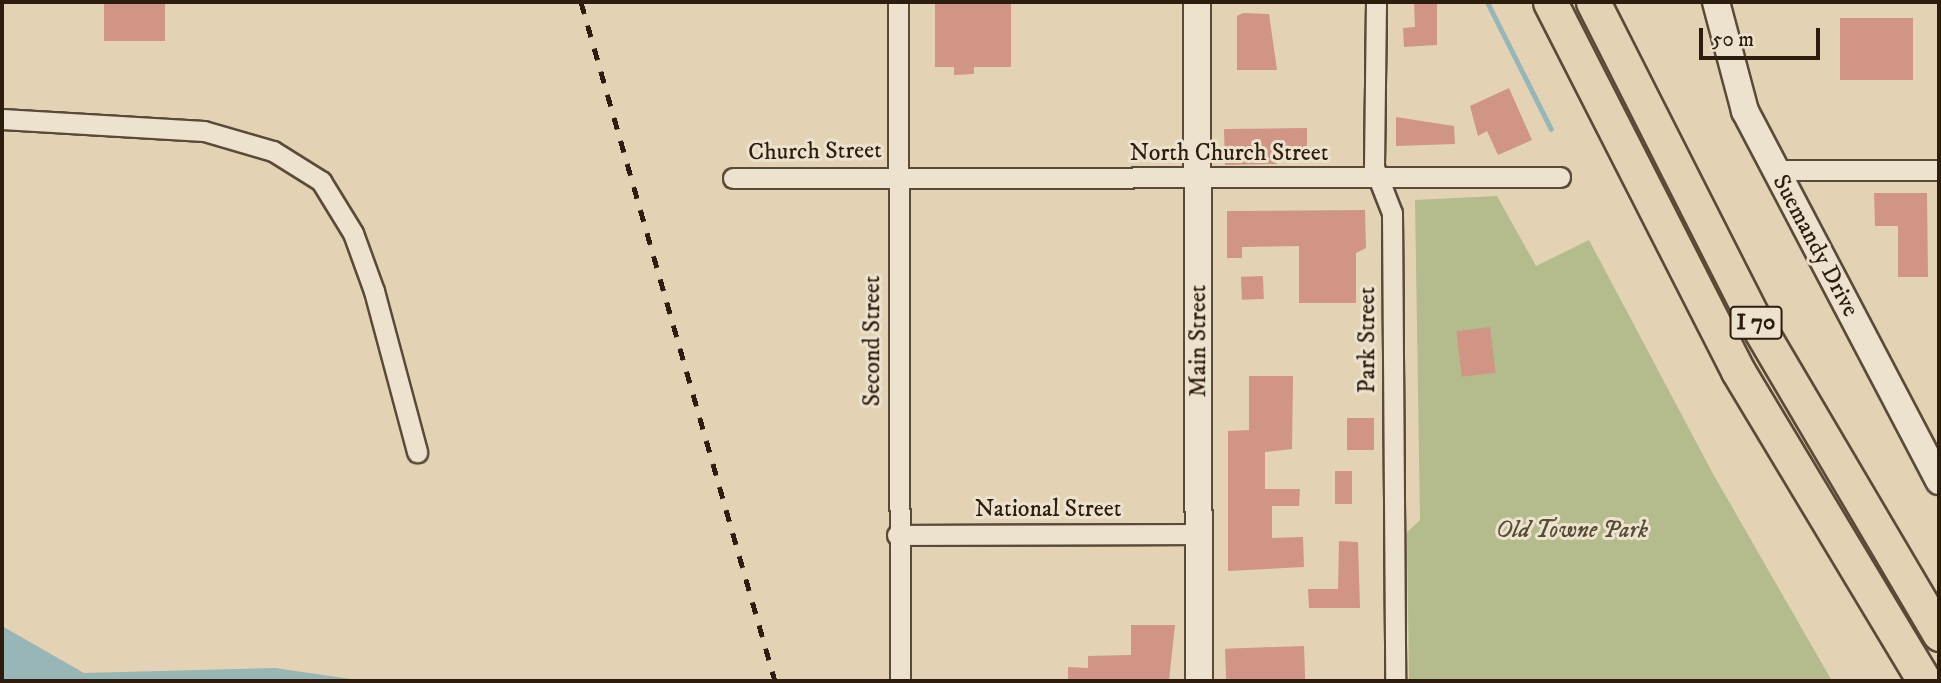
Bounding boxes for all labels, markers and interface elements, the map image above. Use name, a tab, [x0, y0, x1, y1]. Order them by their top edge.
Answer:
scale bar	[1703, 14, 1824, 58]
text: 50 m	[1712, 27, 1754, 53]
street label: Church Street	[748, 136, 882, 168]
street label: North Church Street	[1130, 140, 1328, 168]
street label: Suemandy Drive	[1766, 170, 1864, 322]
street label: Second Street	[859, 276, 887, 406]
street label: Main Street	[1185, 285, 1213, 397]
street label: Park Street	[1354, 287, 1382, 393]
road number: I 70	[1728, 304, 1784, 342]
street label: National Street	[975, 496, 1121, 524]
park label: Old Towne Park	[1496, 517, 1648, 545]

